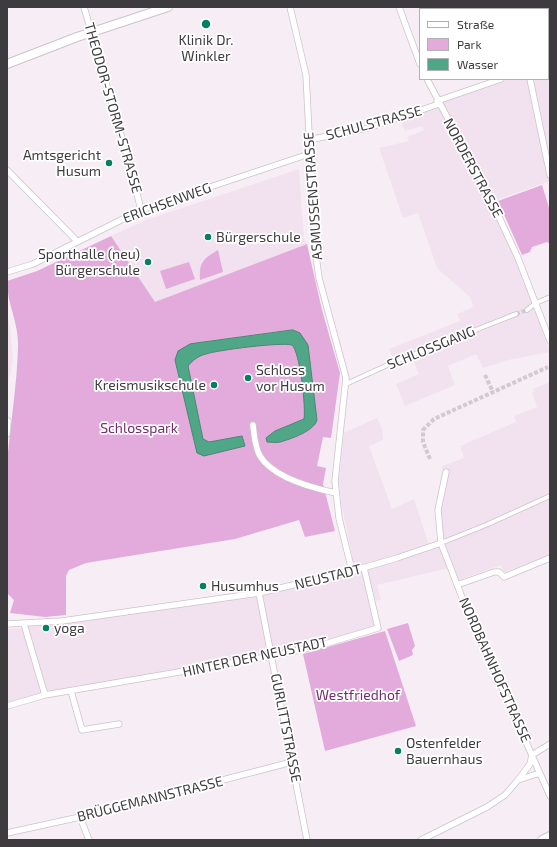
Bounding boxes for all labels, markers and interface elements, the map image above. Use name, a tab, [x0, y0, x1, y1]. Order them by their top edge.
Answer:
legend	[419, 8, 549, 80]
text: Straße	[457, 17, 494, 31]
marker: Klinik Dr. Winkler	[200, 18, 212, 30]
street label: THEODOR-STORM-STRASSE	[81, 21, 145, 195]
place label: Klinik Dr. Winkler	[178, 32, 234, 64]
text: Park	[457, 37, 482, 51]
text: Wasser	[457, 57, 498, 71]
street label: SCHULSTRASSE	[324, 102, 424, 144]
street label: NORDERSTRASSE	[440, 115, 506, 221]
street label: ASMUSSENSTRASSE	[300, 131, 326, 261]
place label: Amtsgericht Husum	[23, 147, 101, 180]
marker: Amtsgericht Husum	[104, 158, 114, 168]
street label: ERICHSENWEG	[120, 179, 214, 227]
place label: Bürgerschule	[216, 229, 301, 245]
marker: Bürgerschule	[203, 232, 213, 242]
place label: Sporthalle (neu) Bürgerschule	[38, 246, 140, 278]
marker: Sporthalle (neu) Bürgerschule	[143, 257, 153, 267]
street label: SCHLOSSGANG	[385, 323, 477, 373]
place label: Schloss vor Husum	[256, 362, 325, 394]
marker: Schloss vor Husum	[243, 373, 253, 383]
place label: Kreismusikschule	[94, 377, 206, 393]
marker: Kreismusikschule	[209, 380, 219, 390]
park label: Schlosspark	[100, 420, 178, 436]
street label: NEUSTADT	[293, 561, 363, 593]
place label: Husumhus	[211, 578, 279, 594]
marker: Husumhus	[198, 581, 208, 591]
street label: NORDBAHNHOFSTRASSE	[455, 595, 535, 745]
place label: yoga	[54, 620, 85, 636]
marker: yoga	[41, 623, 51, 633]
street label: HINTER DER NEUSTADT	[181, 633, 329, 681]
street label: GURLITTSTRASSE	[267, 672, 305, 784]
park label: Westfriedhof	[316, 687, 400, 703]
place label: Ostenfelder Bauernhaus	[406, 735, 483, 768]
marker: Ostenfelder Bauernhaus	[393, 746, 403, 756]
street label: BRÜGGEMANNSTRASSE	[75, 773, 225, 825]

